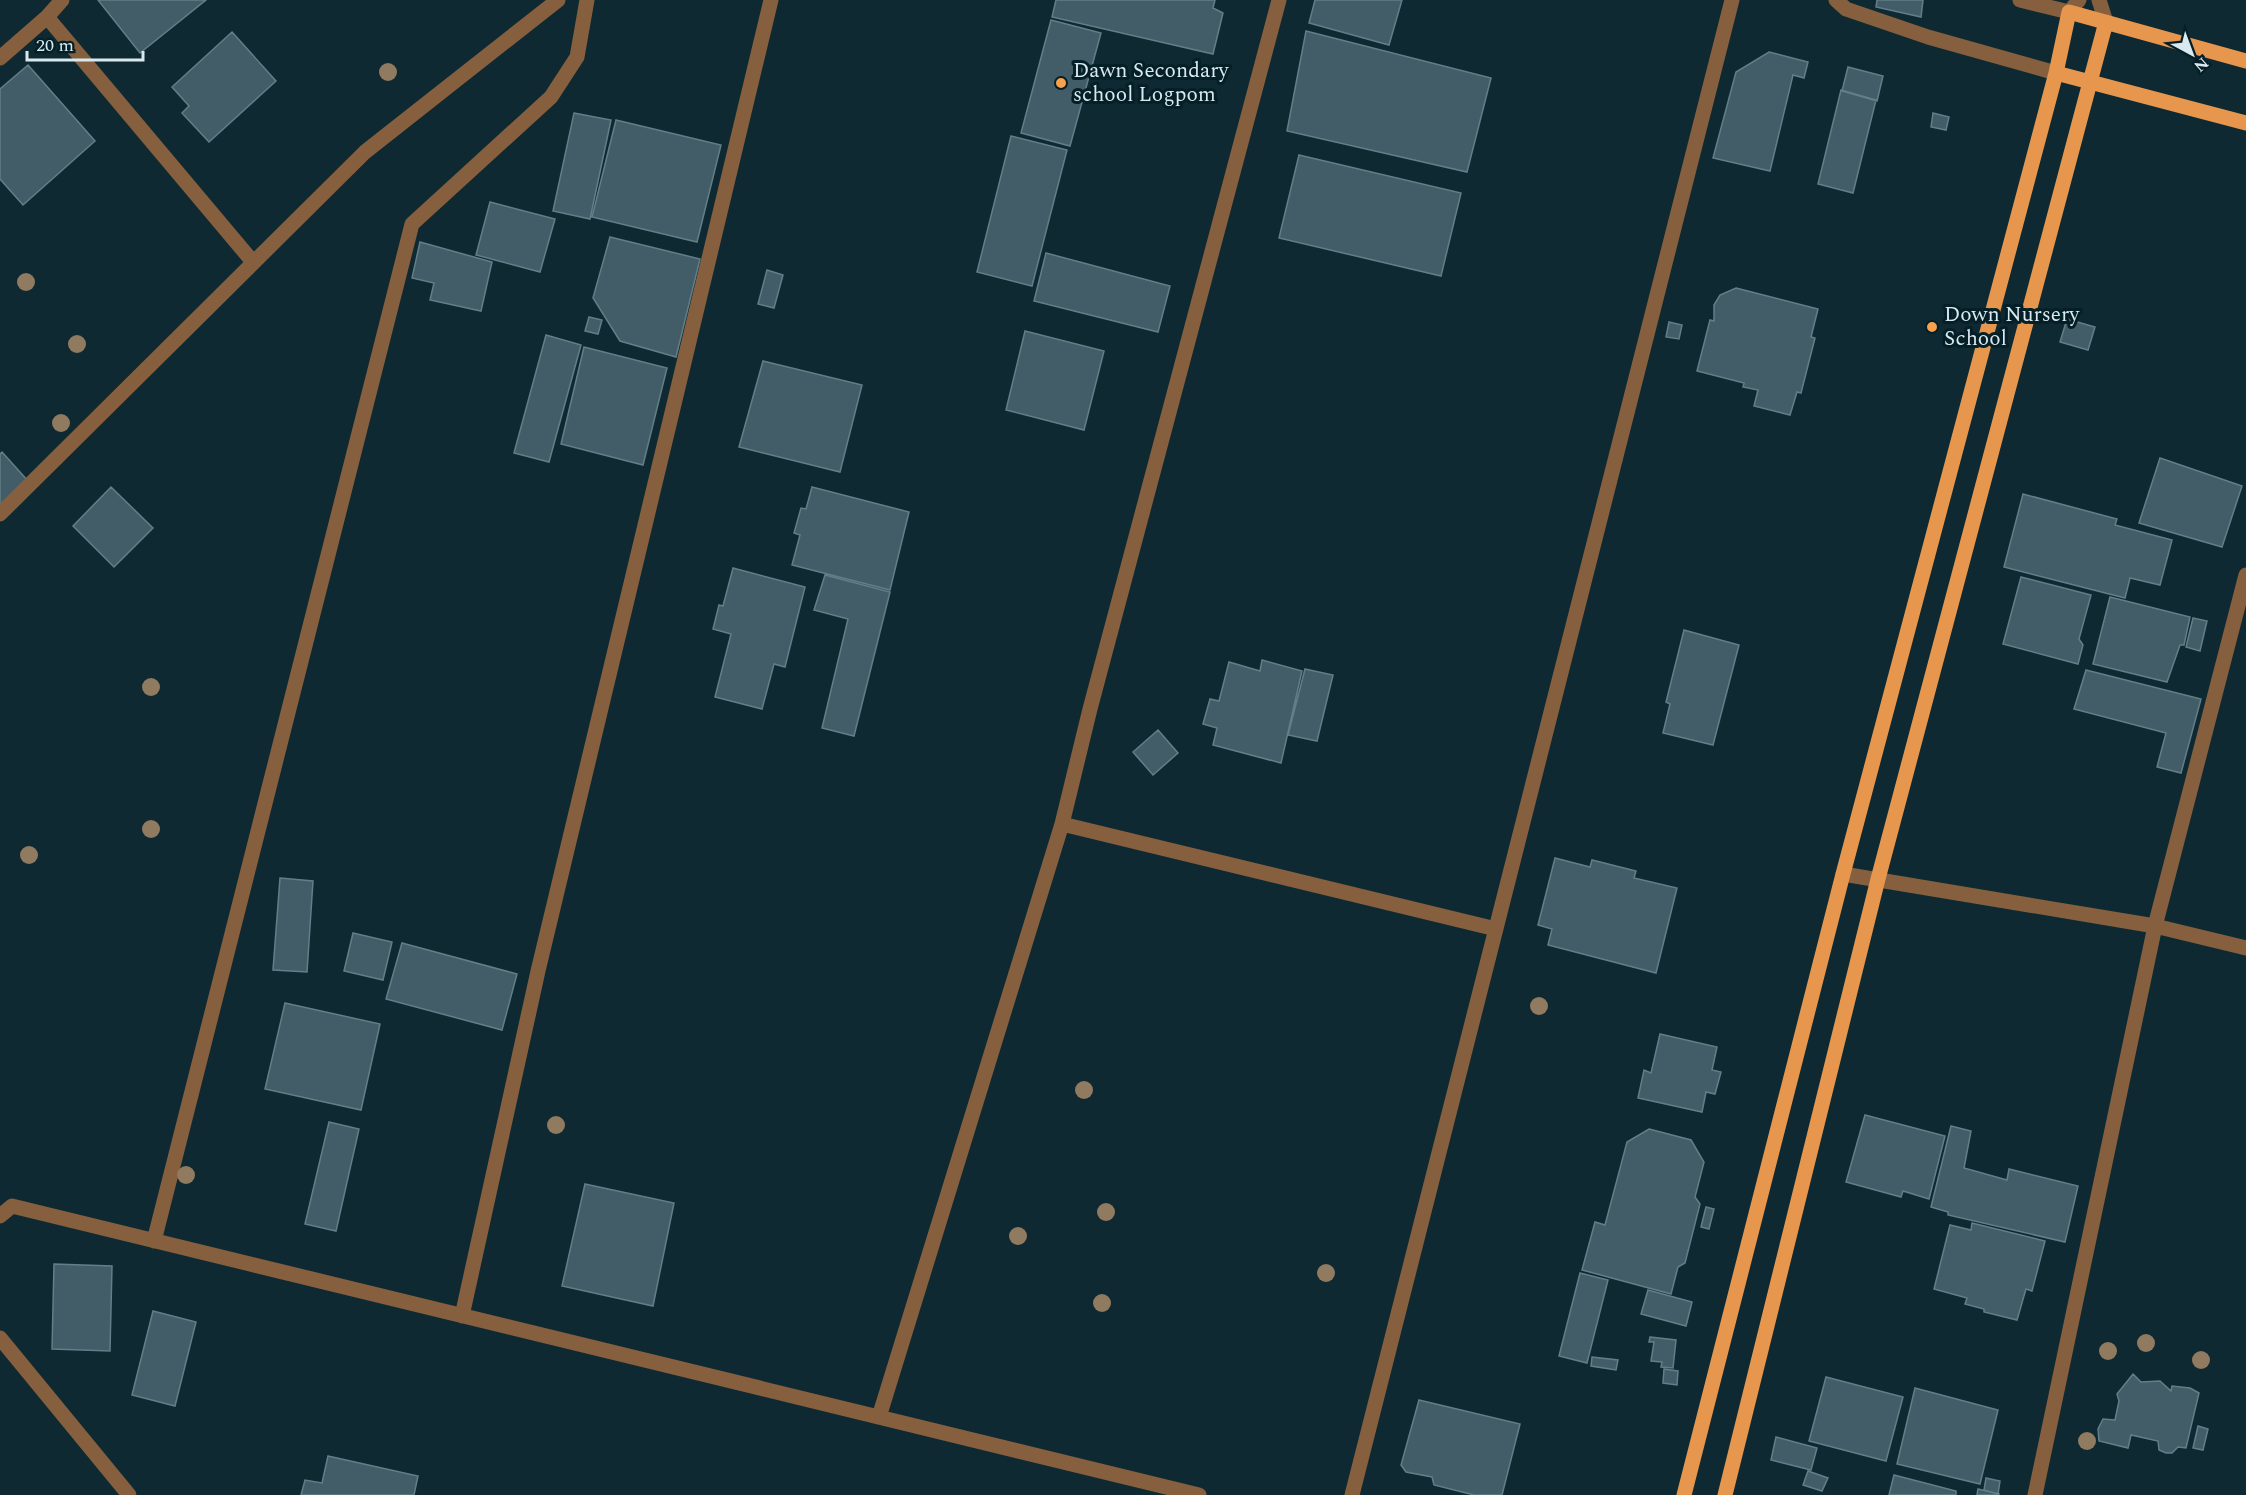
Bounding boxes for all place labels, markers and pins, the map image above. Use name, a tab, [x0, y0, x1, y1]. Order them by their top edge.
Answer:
place label: Dawn Secondary school Logpom	[1073, 55, 1230, 111]
marker: Dawn Secondary school Logpom	[1054, 76, 1068, 90]
place label: Down Nursery School	[1944, 299, 2080, 355]
marker: Down Nursery School	[1925, 320, 1939, 334]

